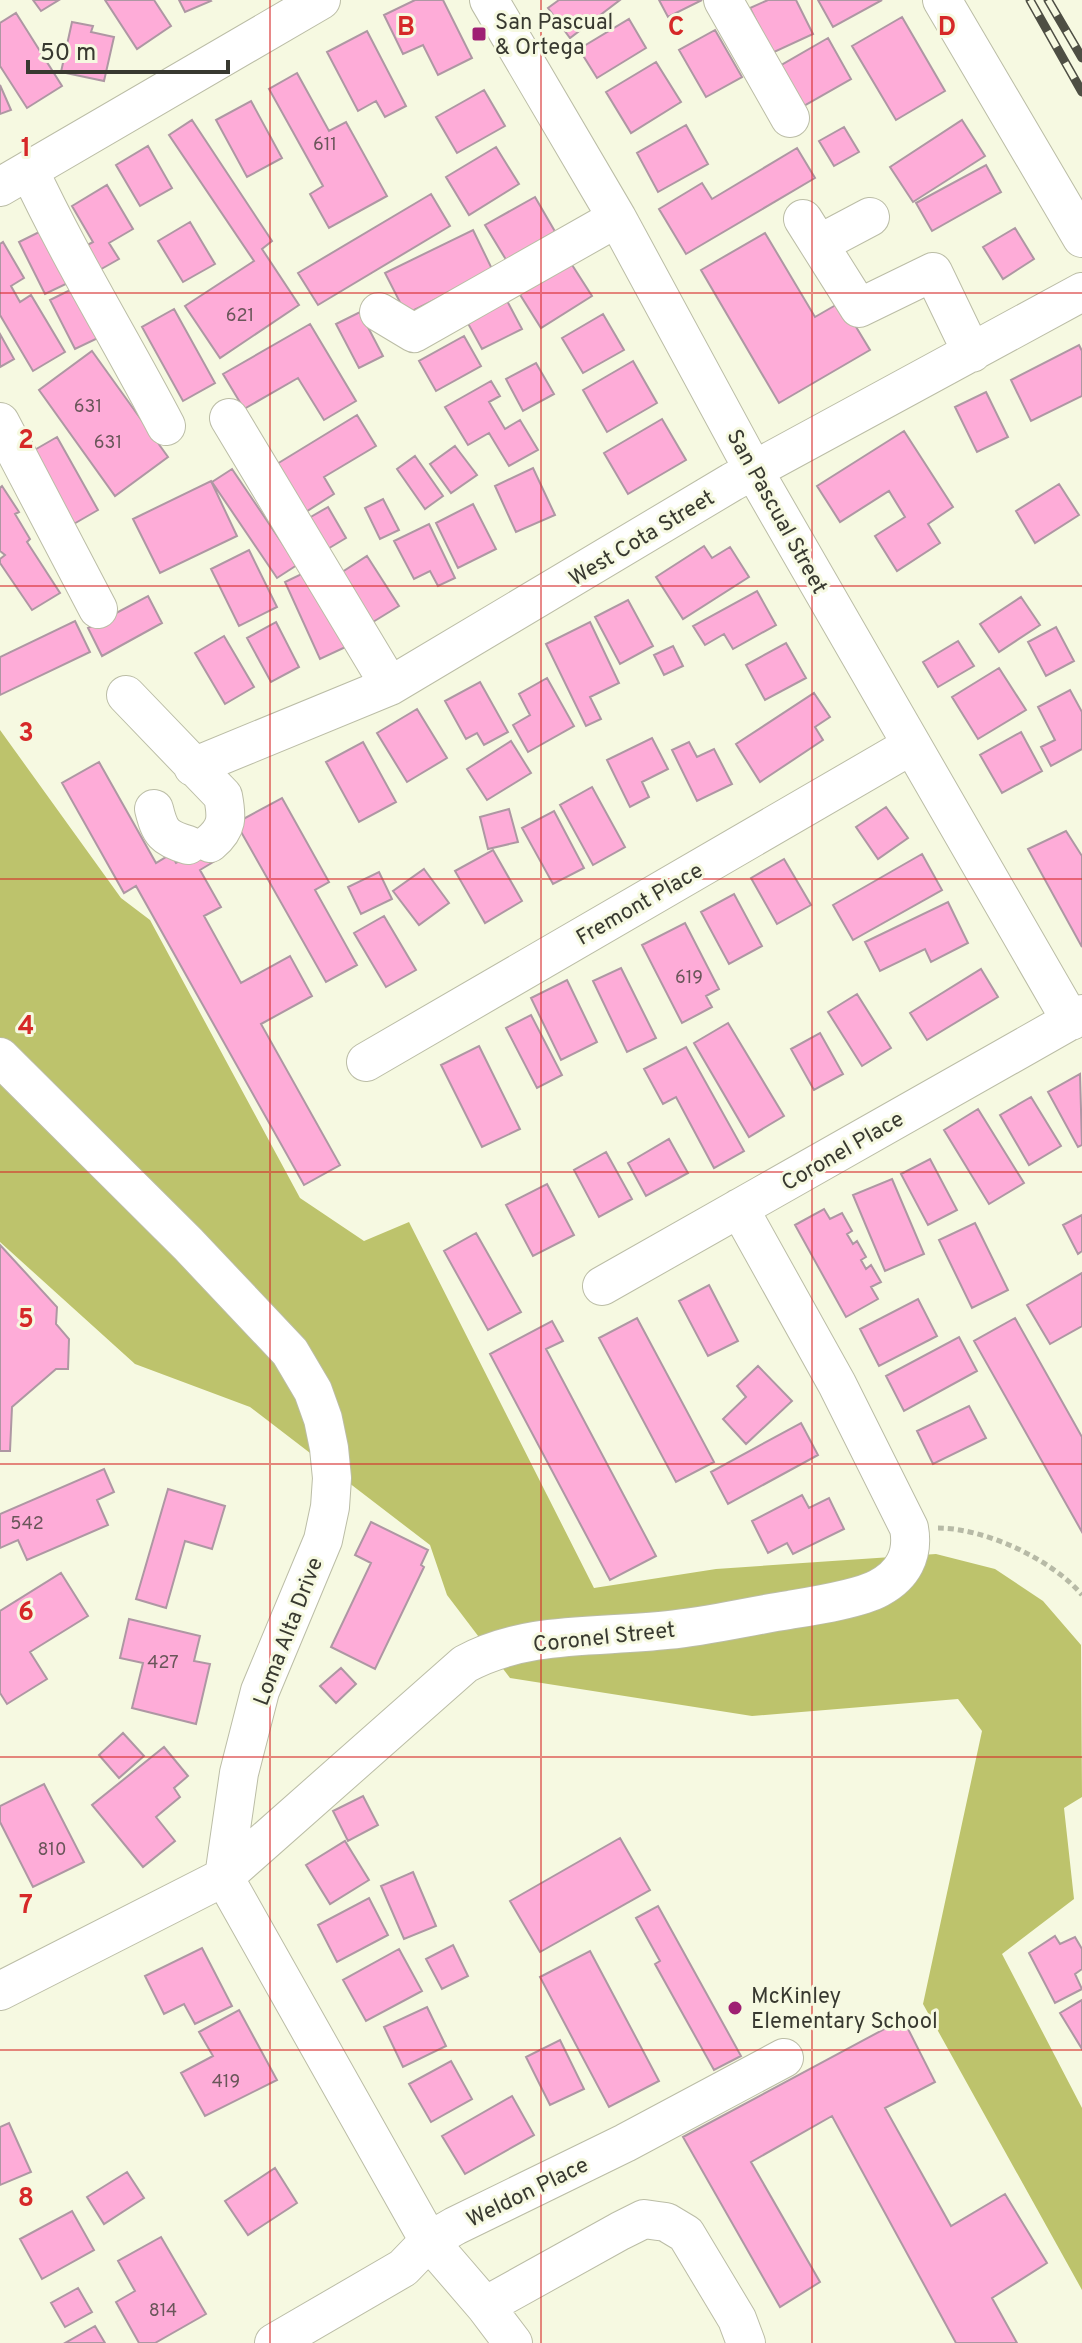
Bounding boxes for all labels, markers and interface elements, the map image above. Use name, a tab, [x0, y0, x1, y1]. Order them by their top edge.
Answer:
place label: San Pascual & Ortega	[495, 10, 613, 62]
text: B	[397, 12, 415, 45]
text: C	[668, 12, 684, 45]
text: D	[938, 12, 956, 45]
scale bar	[28, 24, 228, 74]
marker: San Pascual & Ortega	[470, 25, 488, 43]
text: 50 m	[40, 39, 96, 69]
text: 1	[21, 133, 31, 166]
house number: 611	[313, 134, 337, 157]
house number: 621	[226, 305, 254, 328]
house number: 631	[74, 396, 102, 419]
text: 2	[18, 425, 34, 458]
street label: San Pascual Street	[719, 425, 832, 599]
house number: 631	[94, 432, 122, 455]
street label: West Cota Street	[565, 485, 720, 593]
text: 3	[18, 718, 34, 751]
street label: Fremont Place	[572, 858, 708, 952]
house number: 619	[675, 967, 703, 990]
text: 4	[18, 1011, 34, 1044]
street label: Coronel Place	[777, 1106, 909, 1198]
text: 5	[18, 1304, 34, 1337]
house number: 542	[10, 1513, 44, 1536]
street label: Loma Alta Drive	[249, 1554, 330, 1710]
text: 6	[18, 1597, 34, 1630]
street label: Coronel Street	[532, 1618, 677, 1659]
house number: 427	[147, 1652, 179, 1675]
house number: 810	[37, 1839, 67, 1862]
text: 7	[19, 1890, 33, 1923]
place label: McKinley Elementary School	[751, 1984, 938, 2036]
marker: McKinley Elementary School	[726, 1999, 744, 2017]
house number: 419	[212, 2071, 240, 2094]
street label: Weldon Place	[463, 2152, 593, 2234]
text: 8	[18, 2183, 34, 2216]
house number: 814	[149, 2300, 177, 2323]

